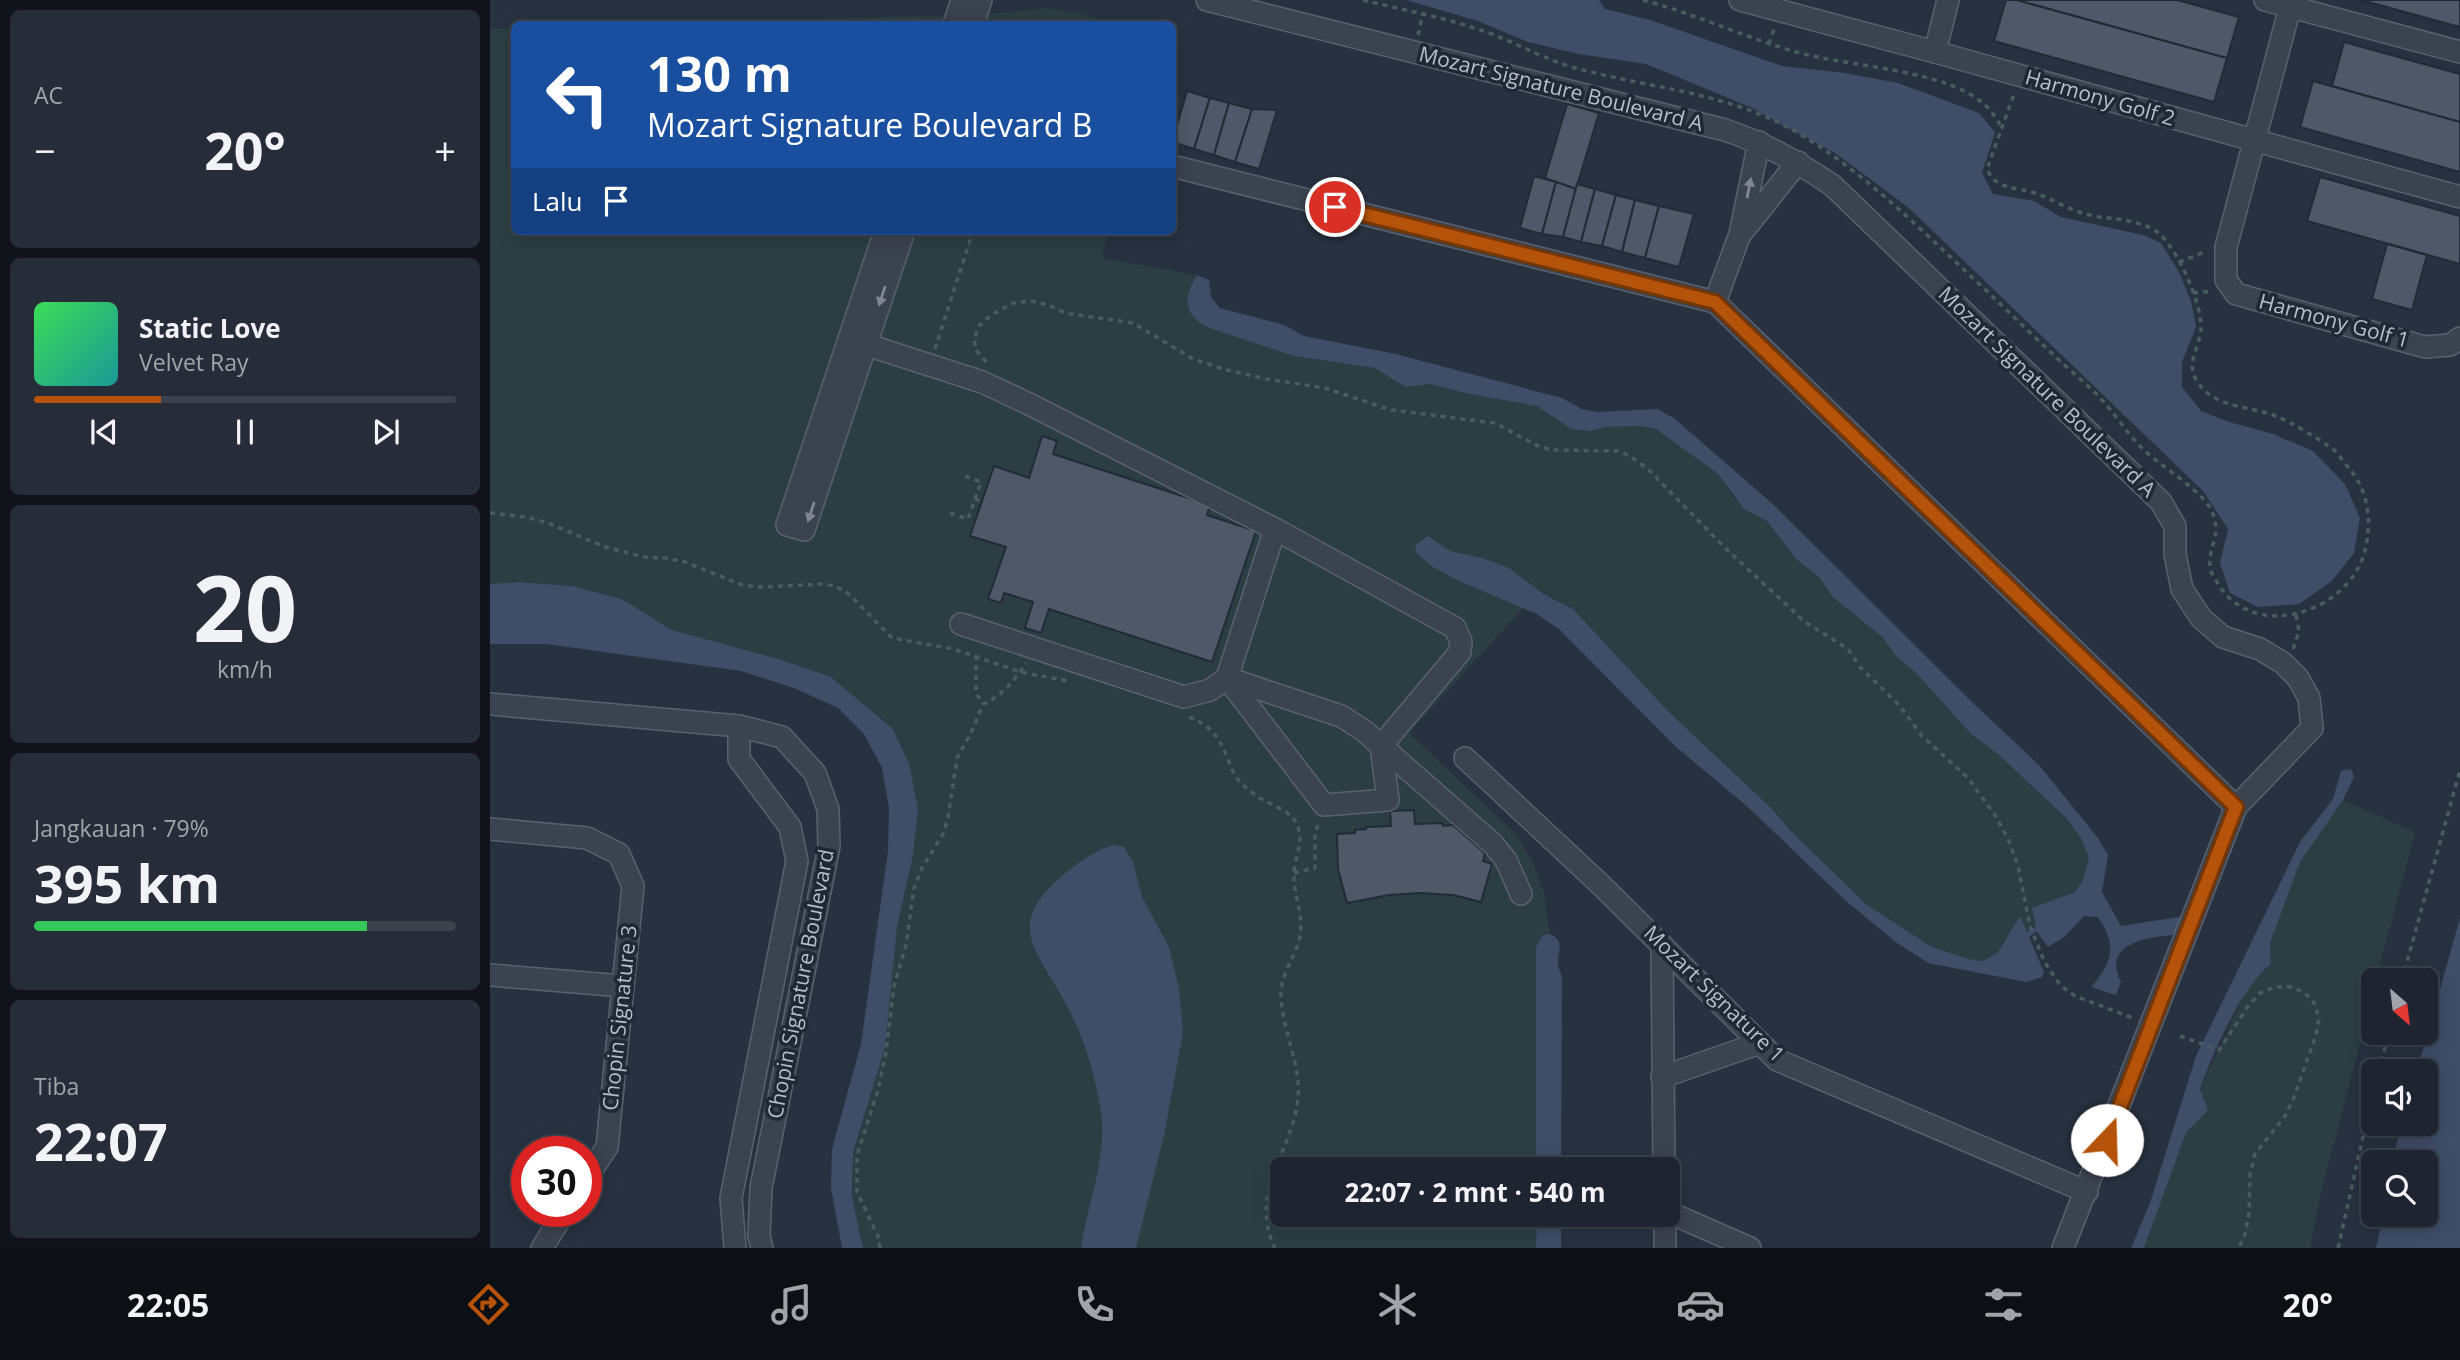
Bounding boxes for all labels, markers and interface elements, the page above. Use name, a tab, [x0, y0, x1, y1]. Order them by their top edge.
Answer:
street label: Mozart Signature Boulevard A	[1416, 39, 1707, 137]
text: 130 m	[647, 40, 792, 106]
icon: left	[532, 49, 623, 140]
street label: Harmony Golf 2	[2022, 62, 2178, 132]
text: AC	[34, 79, 63, 111]
text: Mozart Signature Boulevard B	[647, 103, 1092, 146]
text: 20°	[204, 114, 286, 185]
text: −	[34, 124, 56, 176]
text: +	[434, 124, 456, 176]
pin	[1305, 177, 1365, 237]
one-way arrow	[1744, 177, 1755, 199]
icon: arrive	[597, 182, 635, 220]
text: Lalu	[532, 183, 583, 219]
icon: arrive	[1316, 188, 1354, 226]
street label: Mozart Signature Boulevard A	[1933, 280, 2163, 503]
one-way arrow	[877, 285, 887, 306]
street label: Harmony Golf 1	[2256, 287, 2412, 354]
text: Static Love	[139, 310, 281, 346]
text: Velvet Ray	[139, 346, 249, 378]
icon: previous	[85, 413, 123, 451]
icon: pause	[226, 413, 264, 451]
icon: next	[367, 413, 405, 451]
one-way arrow	[805, 501, 815, 522]
text: 20	[193, 545, 297, 669]
text: km/h	[217, 653, 273, 685]
text: Jangkauan · 79%	[34, 812, 209, 844]
text: 395 km	[34, 847, 220, 918]
street label: Chopin Signature Boulevard	[760, 847, 840, 1121]
street label: Mozart Signature 1	[1638, 919, 1791, 1068]
street label: Chopin Signature 3	[595, 924, 643, 1112]
north arrow	[2361, 968, 2438, 1045]
map controls	[2361, 968, 2438, 1227]
button: sound	[2361, 1059, 2438, 1136]
text: Tiba	[34, 1070, 79, 1102]
position arrow	[2070, 1103, 2144, 1177]
text: 22:07	[34, 1105, 168, 1176]
speed limit sign: 30	[511, 1136, 602, 1227]
button: search	[2361, 1150, 2438, 1227]
text: 22:07 · 2 mnt · 540 m	[1344, 1174, 1606, 1210]
icon: directions	[464, 1280, 513, 1329]
icon: music	[767, 1280, 816, 1329]
icon: phone	[1070, 1280, 1119, 1329]
icon: climate	[1373, 1280, 1422, 1329]
icon: car	[1676, 1280, 1725, 1329]
icon: filters	[1979, 1280, 2028, 1329]
text: 22:05	[127, 1283, 209, 1326]
text: 20°	[2283, 1283, 2333, 1326]

